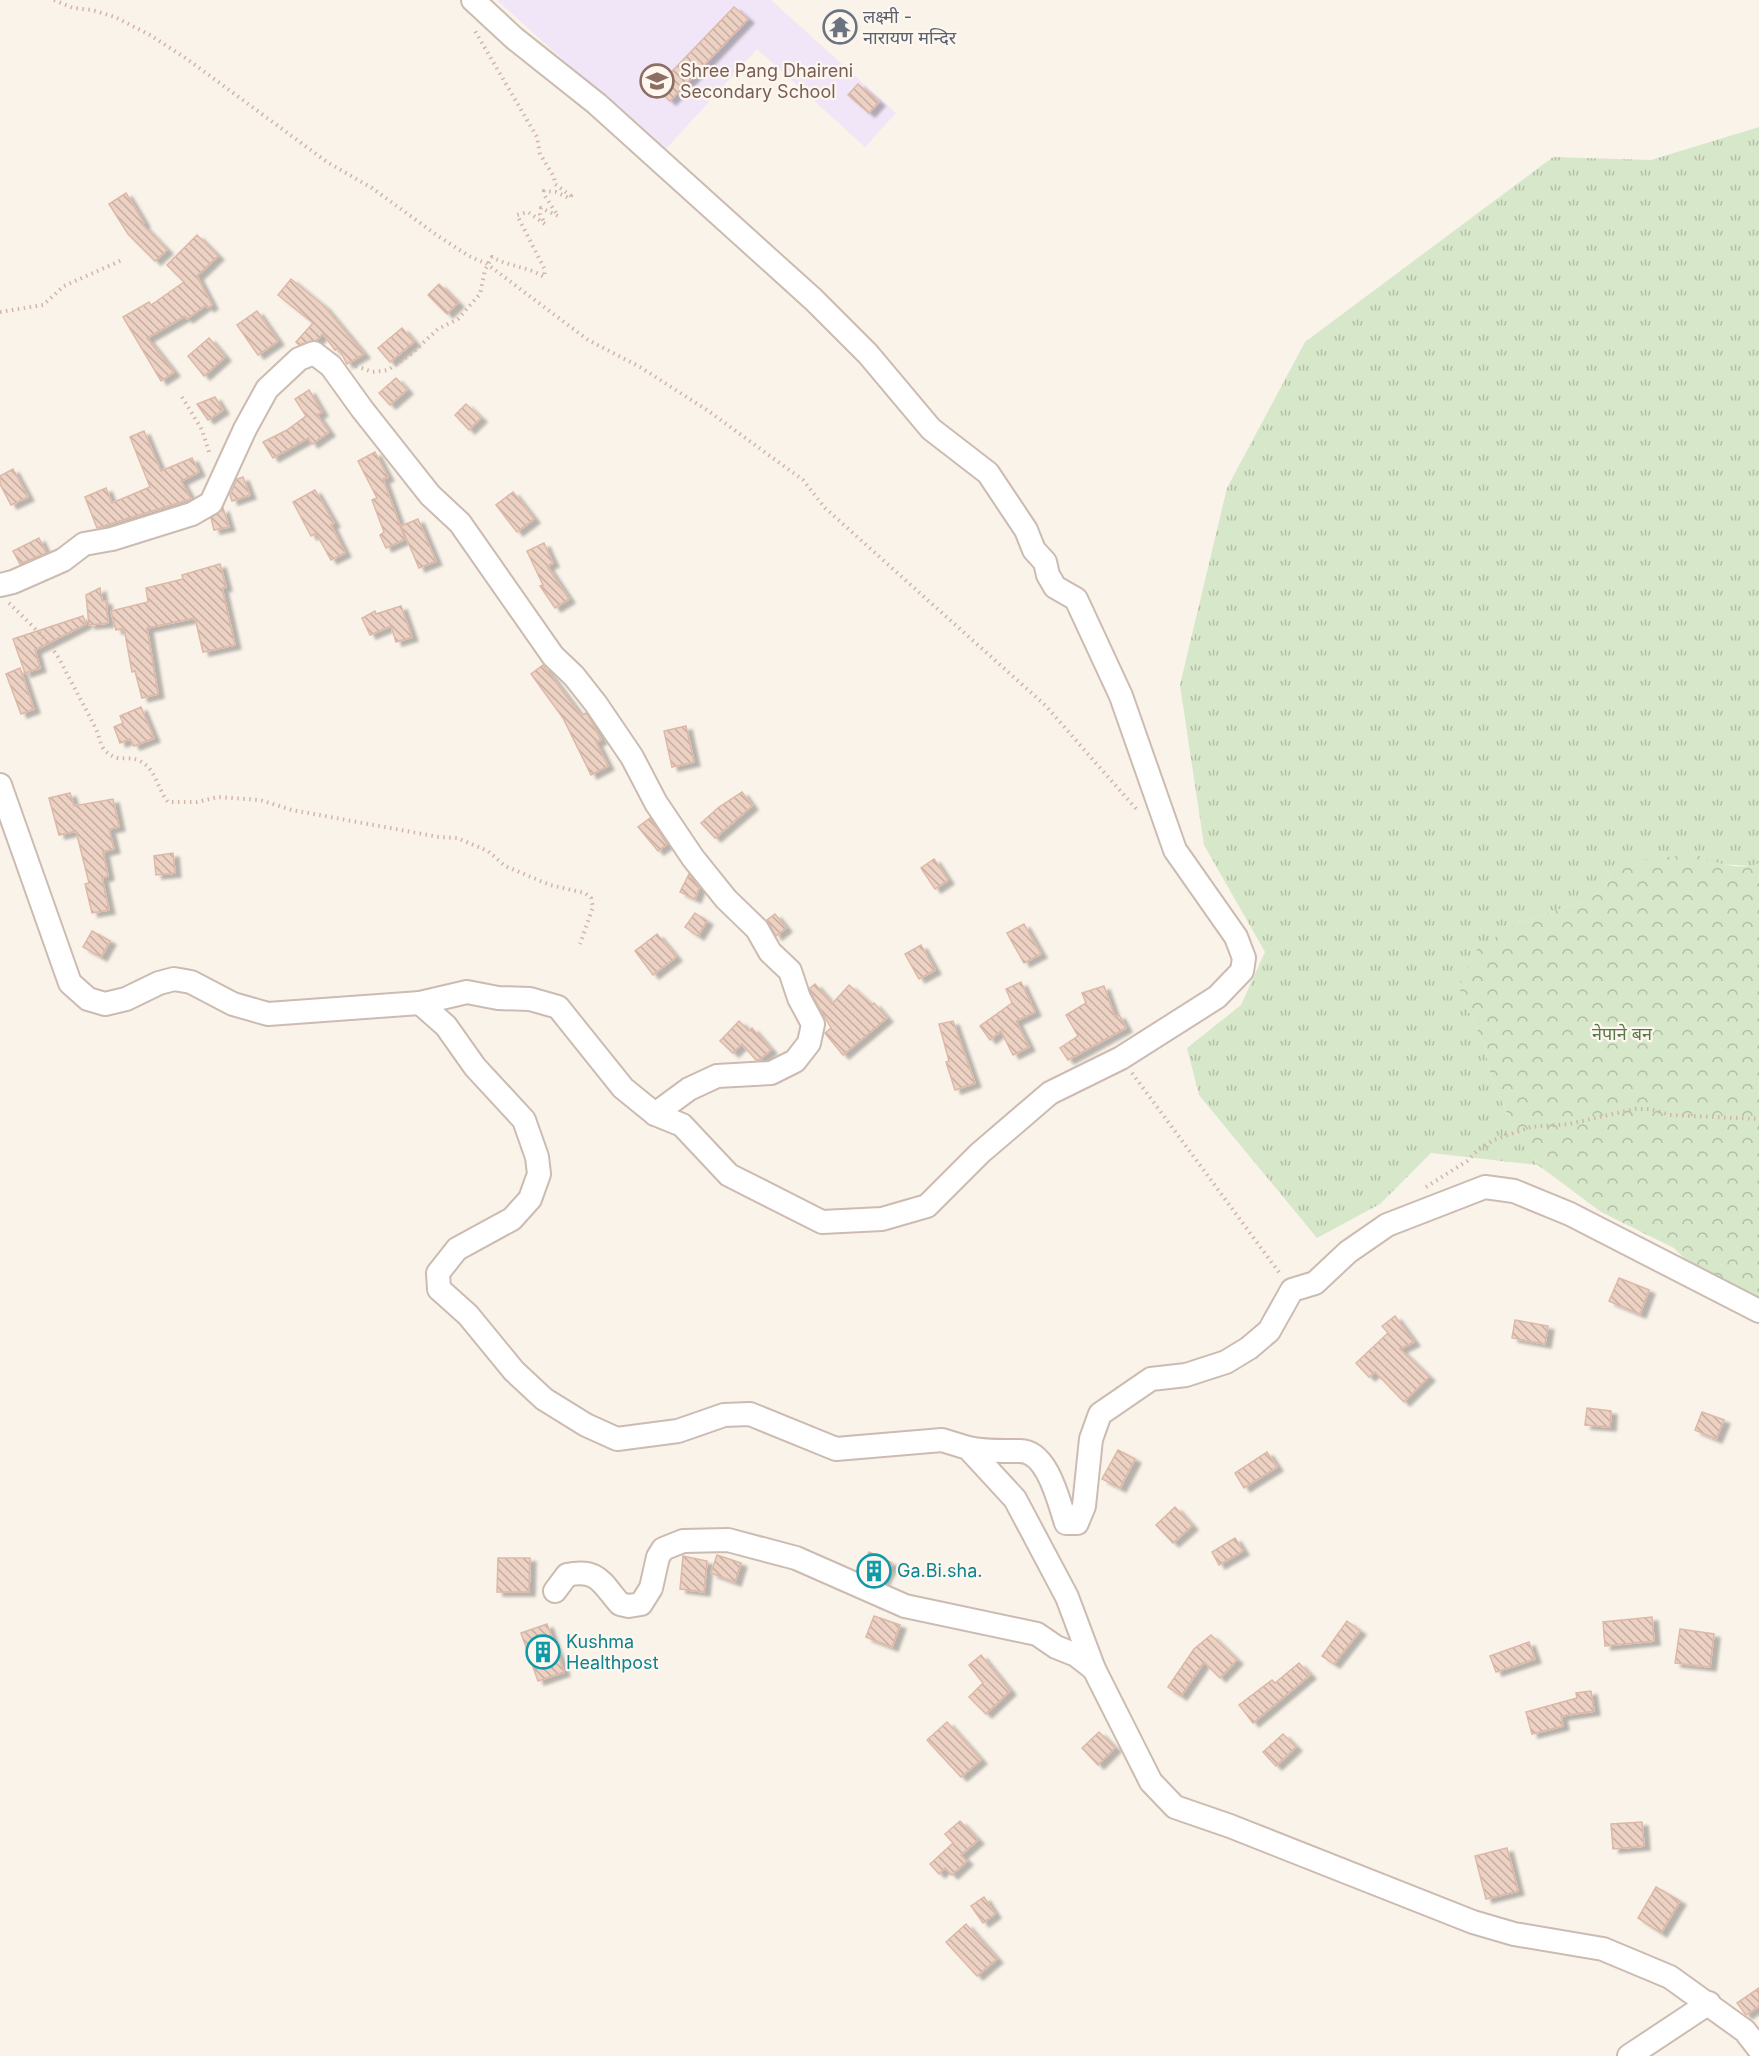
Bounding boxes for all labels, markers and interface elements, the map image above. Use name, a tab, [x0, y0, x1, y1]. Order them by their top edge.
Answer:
place label: लक्ष्मी - नारायण मन्दिर	[863, 6, 957, 48]
temple icon: लक्ष्मी - नारायण मन्दिर	[822, 9, 858, 45]
place label: Shree Pang Dhaireni Secondary School	[680, 60, 853, 102]
school or university icon: Shree Pang Dhaireni Secondary School	[639, 63, 675, 99]
park label: नेपाने बन	[1592, 1023, 1653, 1044]
building icon: Ga.Bi.sha.	[856, 1553, 892, 1589]
place label: Ga.Bi.sha.	[897, 1560, 982, 1581]
place label: Kushma Healthpost	[566, 1631, 659, 1673]
building icon: Kushma Healthpost	[525, 1634, 561, 1670]

